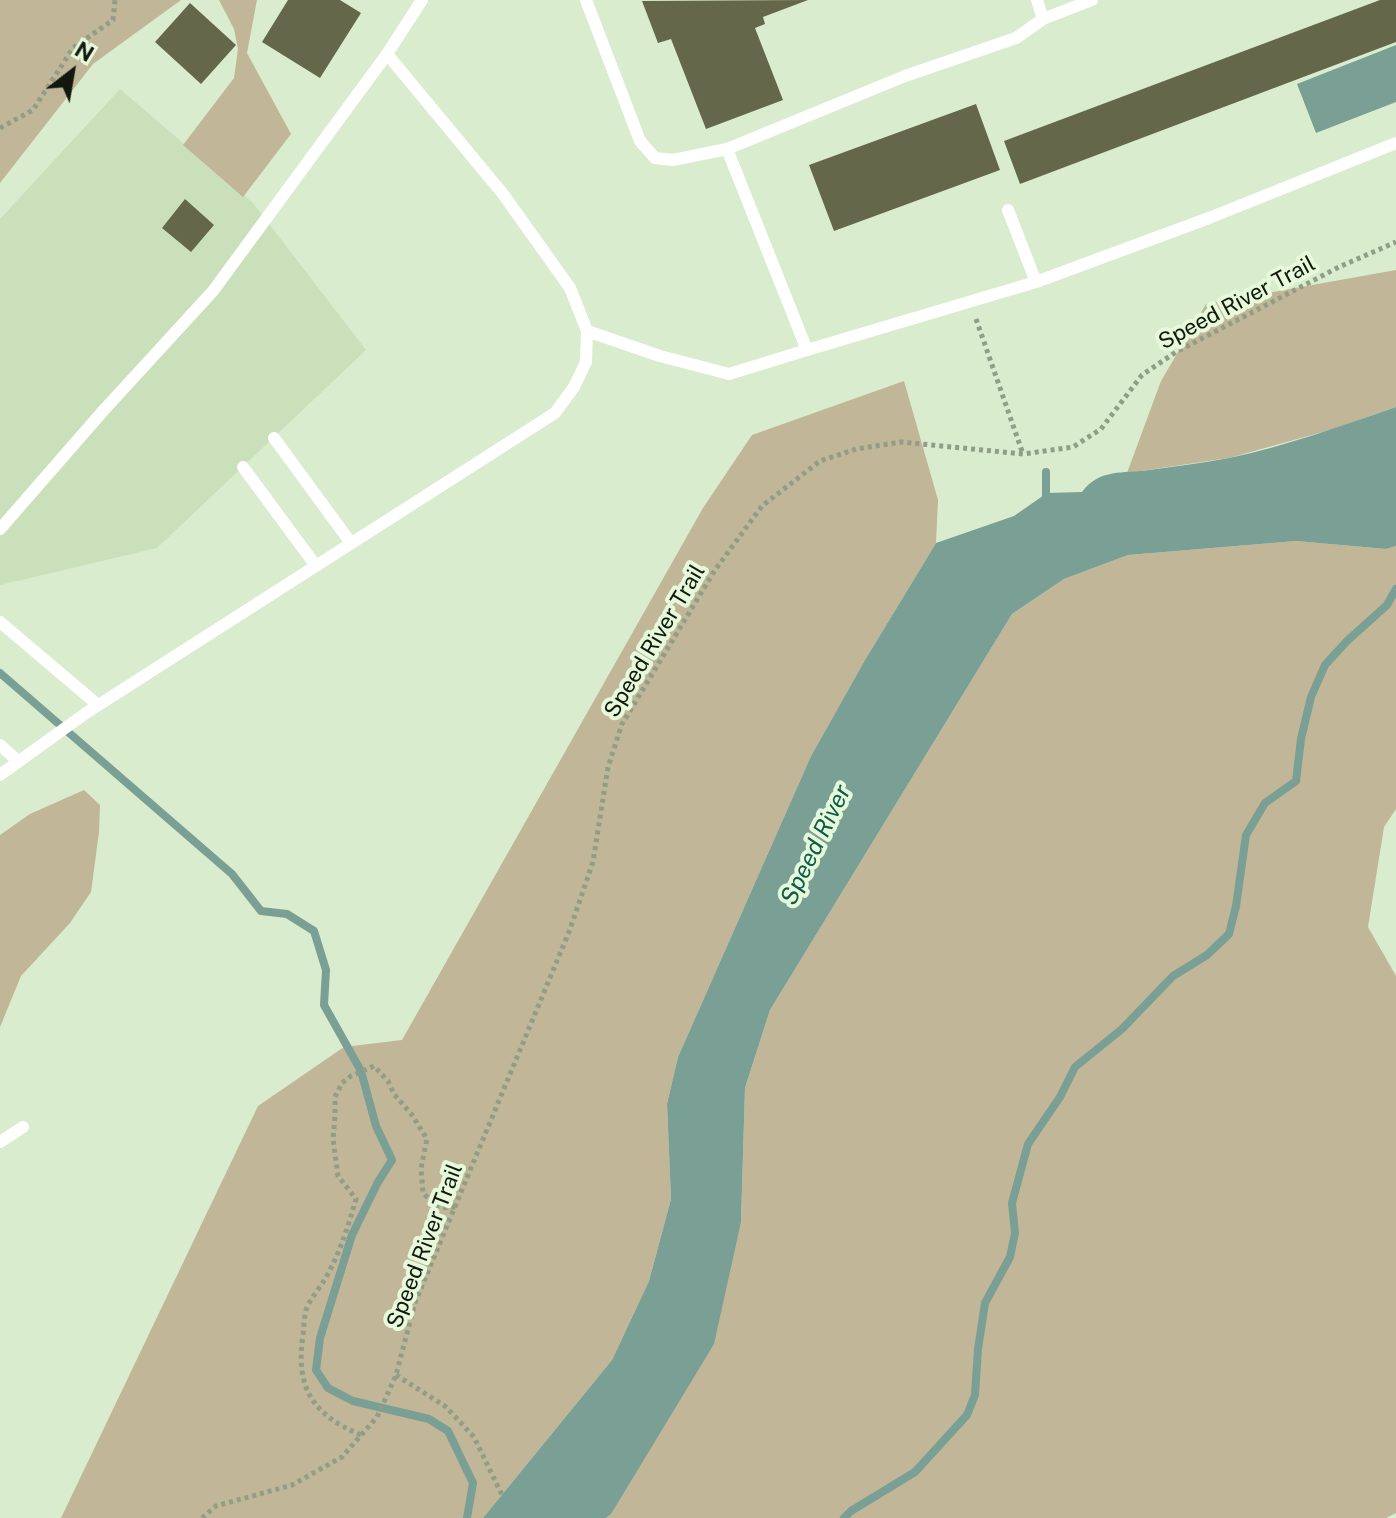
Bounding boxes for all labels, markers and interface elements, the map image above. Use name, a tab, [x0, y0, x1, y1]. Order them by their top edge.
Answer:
north arrow	[32, 32, 112, 112]
text: N	[70, 36, 98, 67]
street label: Speed River Trail	[1154, 251, 1320, 355]
street label: Speed River Trail	[599, 560, 711, 722]
water label: Speed River	[775, 780, 857, 910]
street label: Speed River Trail	[382, 1160, 468, 1332]

